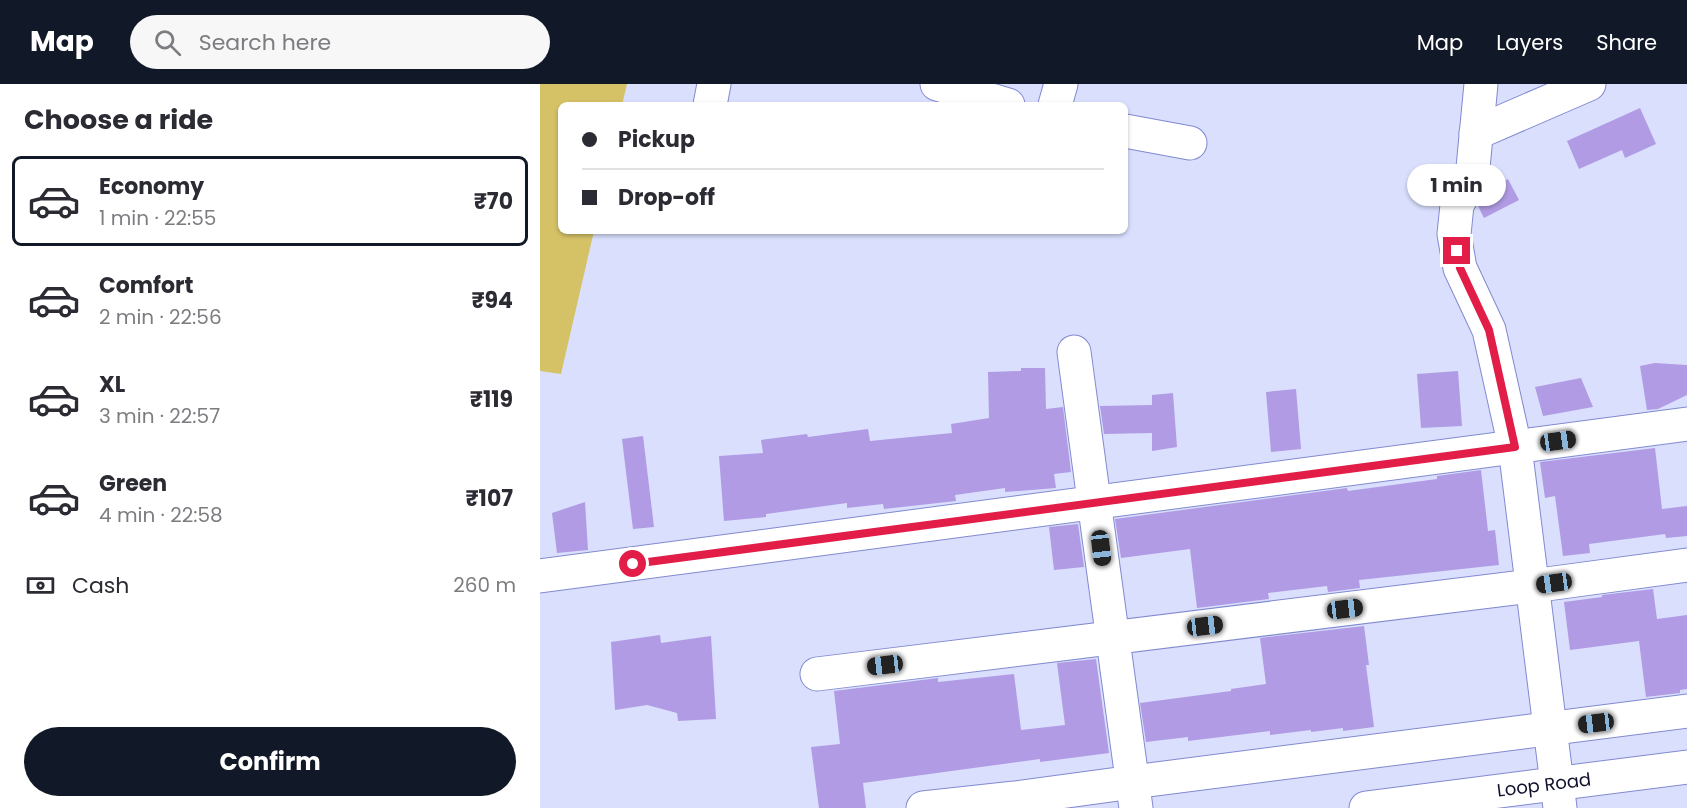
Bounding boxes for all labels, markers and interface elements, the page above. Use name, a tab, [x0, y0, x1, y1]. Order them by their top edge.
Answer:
search box	[130, 15, 550, 69]
text: Map	[30, 22, 94, 61]
icon: search	[151, 26, 184, 59]
text: Search here	[199, 27, 331, 58]
text: Map	[1417, 28, 1463, 57]
text: Layers	[1496, 28, 1563, 57]
text: Share	[1596, 28, 1657, 57]
text: Choose a ride	[24, 101, 213, 138]
text: Pickup	[618, 124, 695, 155]
callout: 1 min	[1408, 164, 1506, 206]
text: Economy	[99, 171, 204, 202]
text: 1 min	[1430, 171, 1483, 199]
icon: car	[27, 174, 81, 228]
text: Drop-off	[618, 182, 715, 213]
text: ₹70	[474, 186, 513, 217]
text: 1 min · 22:55	[99, 204, 216, 232]
route end	[1443, 237, 1470, 264]
text: Comfort	[99, 270, 193, 301]
icon: car	[27, 273, 81, 327]
text: ₹94	[471, 285, 513, 316]
text: 2 min · 22:56	[99, 303, 222, 331]
text: XL	[99, 369, 125, 400]
icon: car	[27, 372, 81, 426]
text: ₹119	[470, 384, 513, 415]
text: 3 min · 22:57	[99, 402, 220, 430]
car	[1539, 430, 1577, 452]
text: Green	[99, 468, 167, 499]
icon: car	[27, 471, 81, 525]
text: ₹107	[465, 483, 513, 514]
text: 4 min · 22:58	[99, 501, 223, 529]
car	[1090, 529, 1112, 567]
route start	[619, 550, 646, 577]
icon: cash	[24, 569, 57, 602]
text: Cash	[72, 570, 129, 601]
text: 260 m	[453, 571, 516, 599]
car	[1535, 572, 1573, 594]
car	[1326, 598, 1364, 620]
car	[1186, 615, 1224, 637]
car	[866, 654, 904, 676]
car	[1577, 712, 1615, 734]
button: Confirm	[24, 727, 516, 796]
street label: Loop Road	[1495, 766, 1592, 803]

